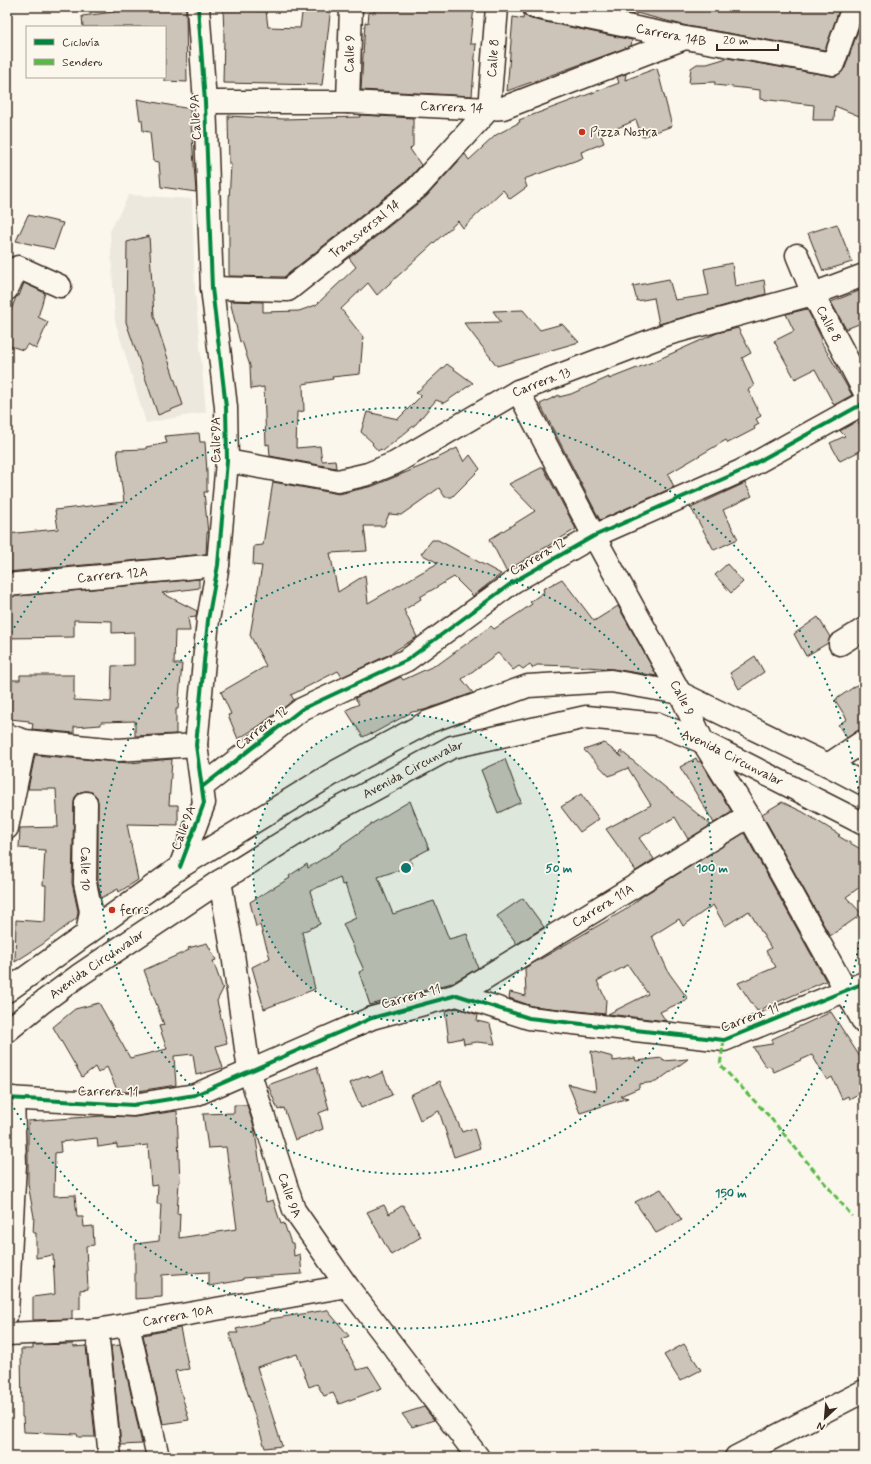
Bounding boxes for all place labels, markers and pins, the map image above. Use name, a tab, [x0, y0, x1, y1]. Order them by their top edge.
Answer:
place label: Pizza Nostra	[590, 124, 658, 141]
marker: Pizza Nostra	[577, 127, 587, 137]
centre of rings	[399, 861, 413, 875]
place label: ferrs	[120, 902, 149, 919]
marker: ferrs	[107, 905, 117, 915]

